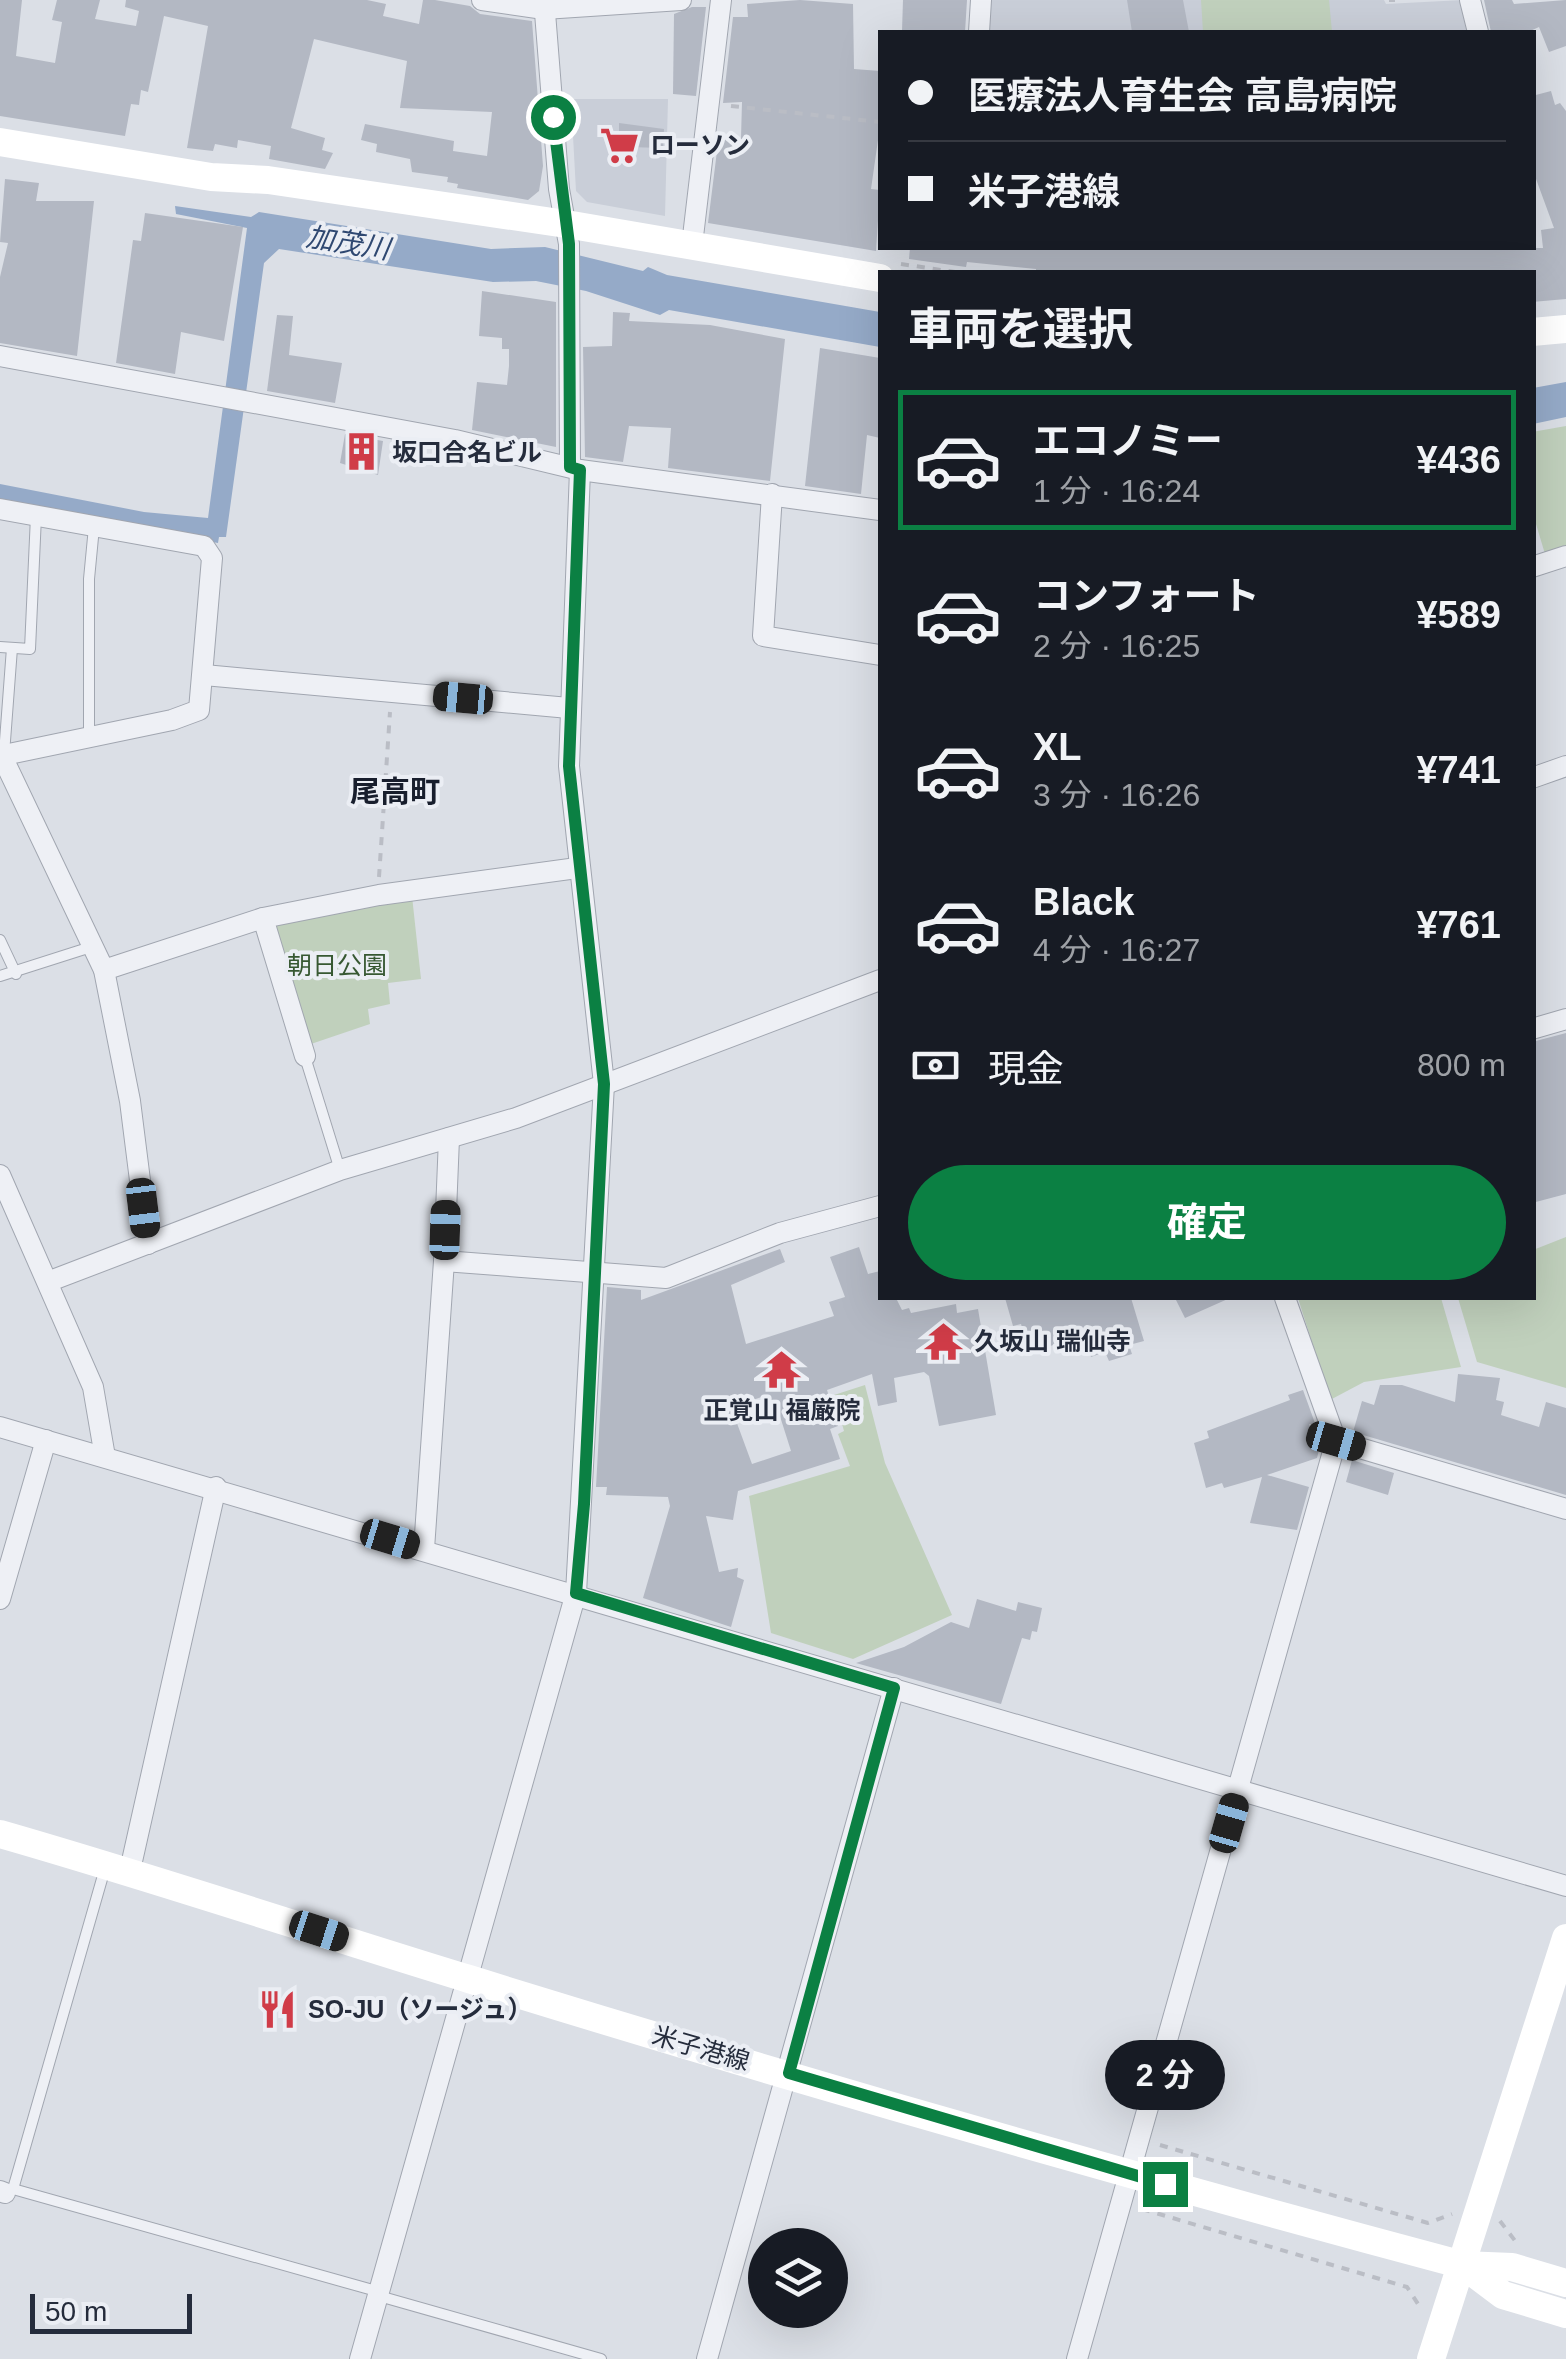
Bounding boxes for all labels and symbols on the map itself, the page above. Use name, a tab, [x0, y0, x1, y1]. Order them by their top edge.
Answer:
route start	[531, 95, 576, 140]
supermarket icon: ローソン	[599, 124, 641, 166]
place label: ローソン	[650, 131, 750, 159]
water label: 加茂川	[304, 221, 395, 265]
building icon: 坂口合名ビル	[341, 431, 383, 473]
place label: 坂口合名ビル	[392, 438, 542, 466]
car	[432, 680, 494, 716]
district label: 尾高町	[350, 775, 440, 808]
park label: 朝日公園	[287, 951, 387, 979]
car	[124, 1176, 162, 1240]
car	[429, 1199, 461, 1261]
temple icon: 久坂山 瑞仙寺	[923, 1320, 965, 1362]
place label: 久坂山 瑞仙寺	[974, 1327, 1131, 1355]
temple icon: 正覚山 福厳院	[761, 1348, 803, 1390]
place label: 正覚山 福厳院	[704, 1396, 860, 1424]
car	[1303, 1418, 1369, 1464]
car	[357, 1516, 423, 1562]
car	[1206, 1790, 1252, 1856]
car	[286, 1907, 352, 1955]
restaurant icon: SO-JU（ソージュ）	[257, 1988, 299, 2030]
place label: SO-JU（ソージュ）	[308, 1995, 532, 2023]
street label: 米子港線	[649, 2021, 753, 2075]
callout: 2 分	[1105, 2039, 1225, 2109]
route end	[1143, 2162, 1188, 2207]
scale bar	[30, 2289, 192, 2334]

